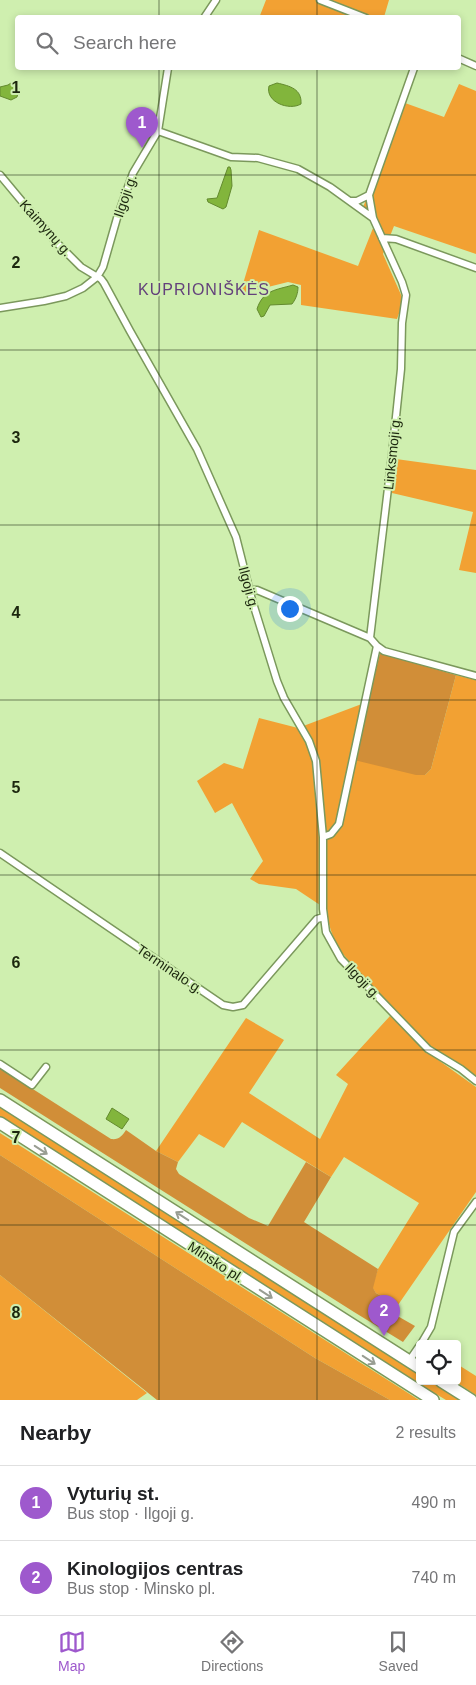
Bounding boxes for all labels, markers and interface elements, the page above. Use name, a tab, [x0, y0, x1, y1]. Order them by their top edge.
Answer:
search box	[15, 15, 461, 70]
icon: search	[33, 29, 61, 57]
text: Search here	[73, 32, 177, 53]
text: 1	[12, 79, 21, 96]
pin: 1	[126, 107, 158, 148]
street label: Ilgoji g.	[110, 172, 140, 220]
street label: Kaimynų g.	[17, 197, 75, 259]
text: 2	[12, 254, 21, 271]
district label: KUPRIONIŠKĖS	[138, 280, 270, 298]
street label: Linksmoji g.	[380, 415, 404, 491]
text: 3	[12, 429, 21, 446]
street label: Ilgoji g.	[236, 565, 262, 611]
your location	[277, 596, 303, 622]
text: 4	[12, 604, 21, 621]
text: 5	[12, 779, 21, 796]
street label: Terminalo g.	[134, 941, 206, 997]
text: 6	[12, 954, 21, 971]
street label: Ilgoji g.	[342, 959, 384, 1003]
text: 7	[12, 1129, 21, 1146]
one-way arrow	[34, 1144, 48, 1155]
one-way arrow	[175, 1211, 189, 1221]
street label: Minsko pl.	[185, 1238, 247, 1286]
one-way arrow	[259, 1289, 273, 1299]
pin: 2	[368, 1295, 400, 1336]
text: 8	[12, 1304, 21, 1321]
map controls	[416, 1340, 461, 1385]
button: locate	[416, 1340, 461, 1385]
one-way arrow	[362, 1355, 376, 1365]
text: Nearby	[20, 1421, 91, 1444]
text: 2 results	[396, 1424, 456, 1441]
text: Vyturių st.	[67, 1483, 159, 1504]
text: 1	[32, 1494, 40, 1511]
text: 490 m	[412, 1494, 456, 1511]
text: Bus stop · Ilgoji g.	[67, 1505, 194, 1522]
text: Kinologijos centras	[67, 1558, 243, 1579]
text: 2	[32, 1569, 40, 1586]
text: 740 m	[412, 1569, 456, 1586]
text: Bus stop · Minsko pl.	[67, 1580, 216, 1597]
tab: Map	[58, 1628, 86, 1674]
tab: Directions	[201, 1628, 263, 1674]
tab: Saved	[379, 1628, 418, 1674]

